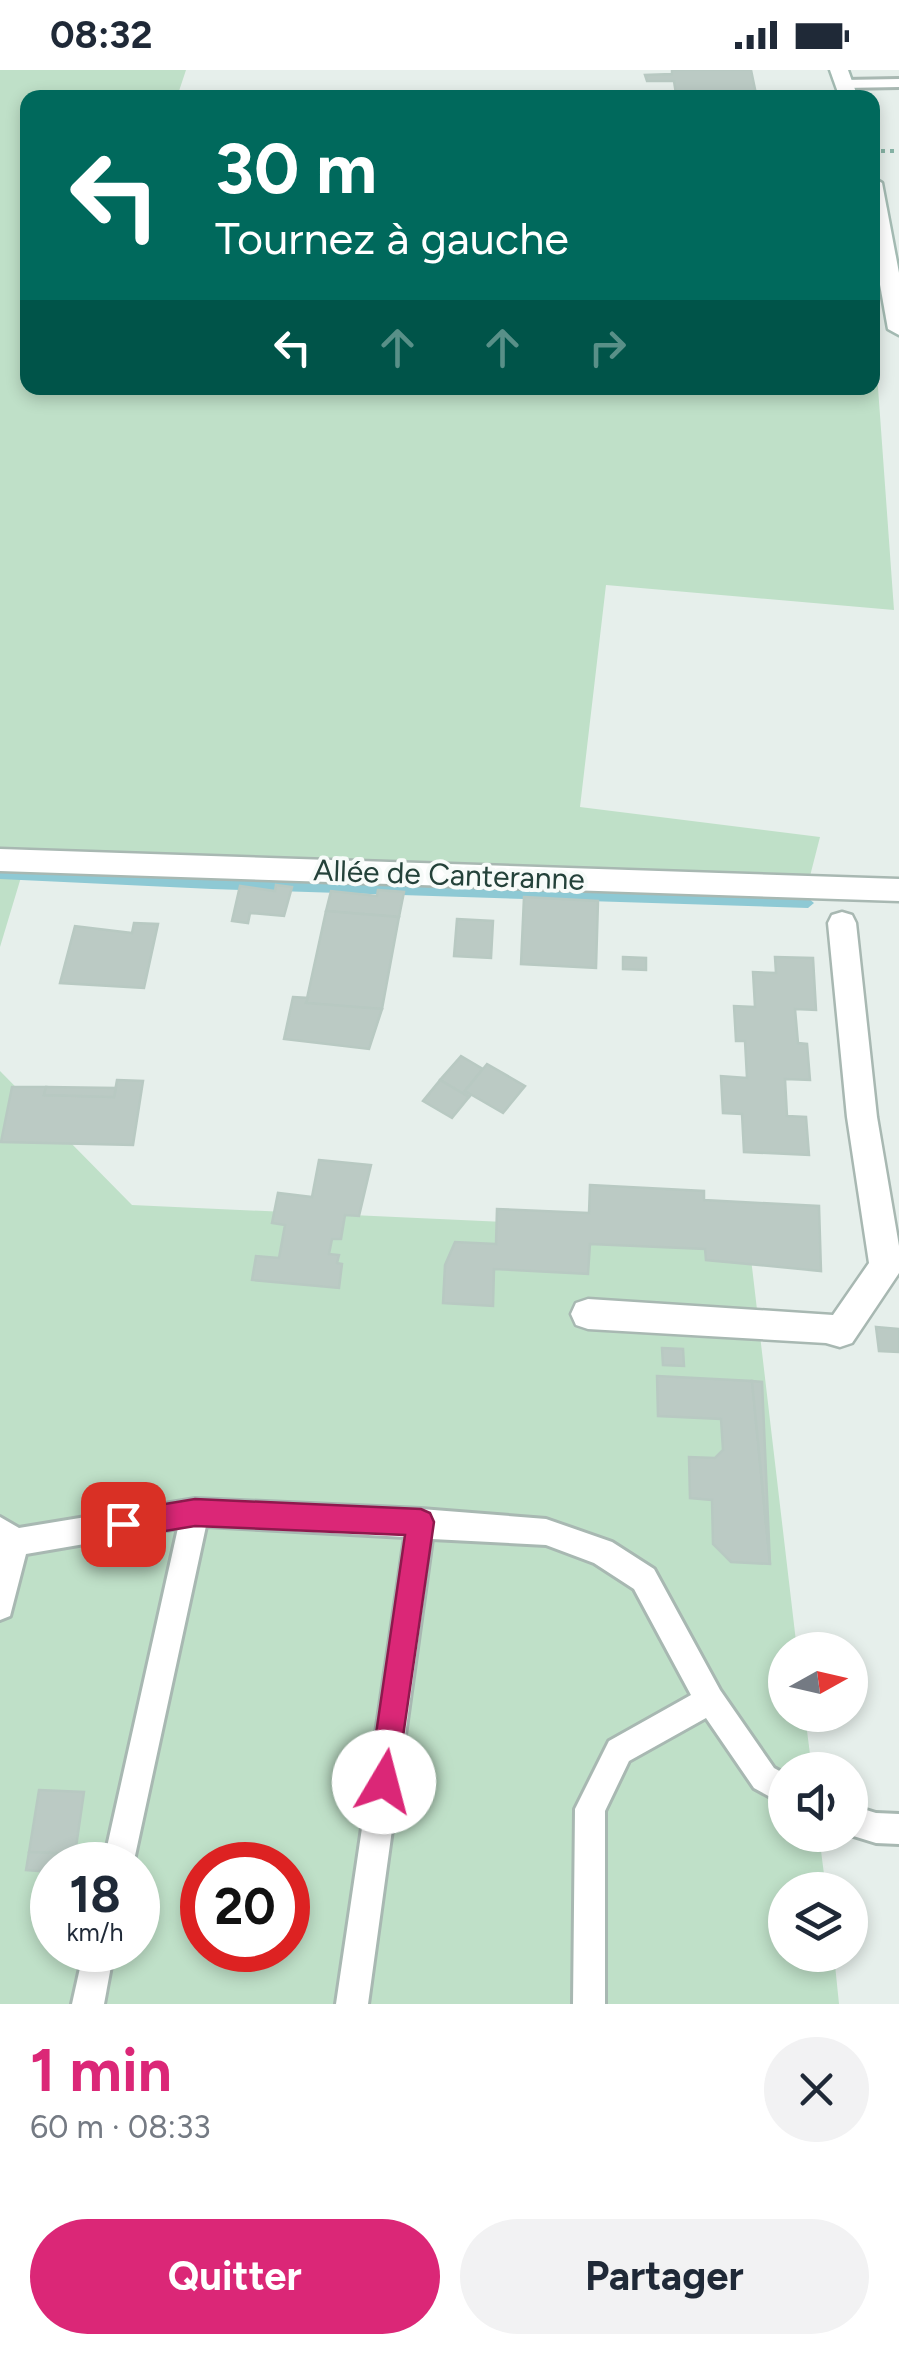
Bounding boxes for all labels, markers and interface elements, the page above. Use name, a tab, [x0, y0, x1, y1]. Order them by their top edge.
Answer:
text: 08:32	[50, 12, 152, 58]
text: 30 m	[215, 126, 377, 211]
icon: left	[50, 130, 180, 260]
text: Tournez à gauche	[215, 211, 569, 265]
icon: left	[265, 320, 320, 375]
icon: ahead	[370, 320, 425, 375]
icon: ahead	[475, 320, 530, 375]
icon: right	[580, 320, 635, 375]
street label: Allée de Canteranne	[313, 851, 585, 898]
pin	[81, 1482, 166, 1567]
icon: arrive	[96, 1497, 151, 1552]
north arrow	[768, 1632, 868, 1732]
map controls	[768, 1632, 868, 1972]
position arrow	[332, 1730, 436, 1834]
button: sound	[768, 1752, 868, 1852]
speed limit sign: 20	[180, 1842, 310, 1972]
text: 18	[69, 1864, 121, 1925]
button: layers	[768, 1872, 868, 1972]
text: km/h	[66, 1917, 124, 1947]
text: 1 min	[30, 2034, 172, 2106]
button: close	[764, 2037, 869, 2142]
text: 60 m · 08:33	[30, 2108, 211, 2146]
button: Quitter	[30, 2219, 440, 2334]
button: Partager	[460, 2219, 869, 2334]

